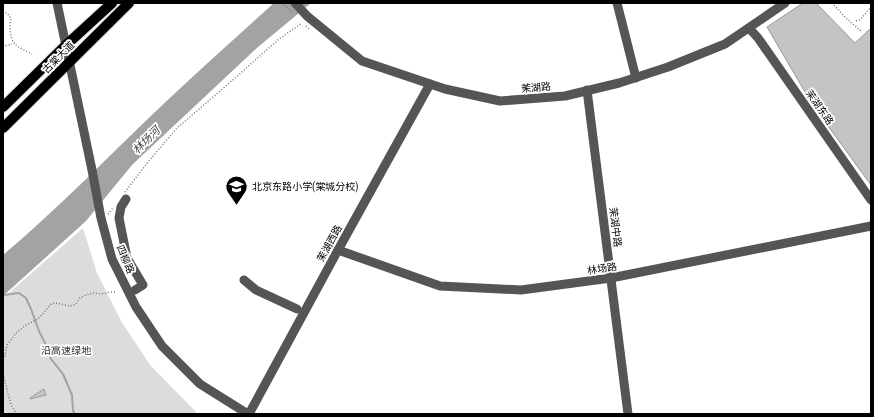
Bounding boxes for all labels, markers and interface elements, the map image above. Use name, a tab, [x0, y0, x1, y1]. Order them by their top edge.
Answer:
street label: 古棠大道	[40, 39, 76, 75]
street label: 茉湖路	[521, 81, 551, 94]
street label: 茉湖东路	[804, 88, 836, 127]
water label: 林场河	[130, 123, 164, 157]
school or university icon: 北京东路小学(棠城分校)	[223, 173, 249, 206]
place label: 北京东路小学(棠城分校)	[252, 181, 358, 193]
street label: 茉湖中路	[608, 207, 623, 248]
street label: 茉湖西路	[315, 223, 344, 263]
street label: 四柳路	[115, 243, 136, 275]
street label: 林场路	[586, 261, 618, 276]
park label: 沿高速绿地	[41, 345, 92, 356]

